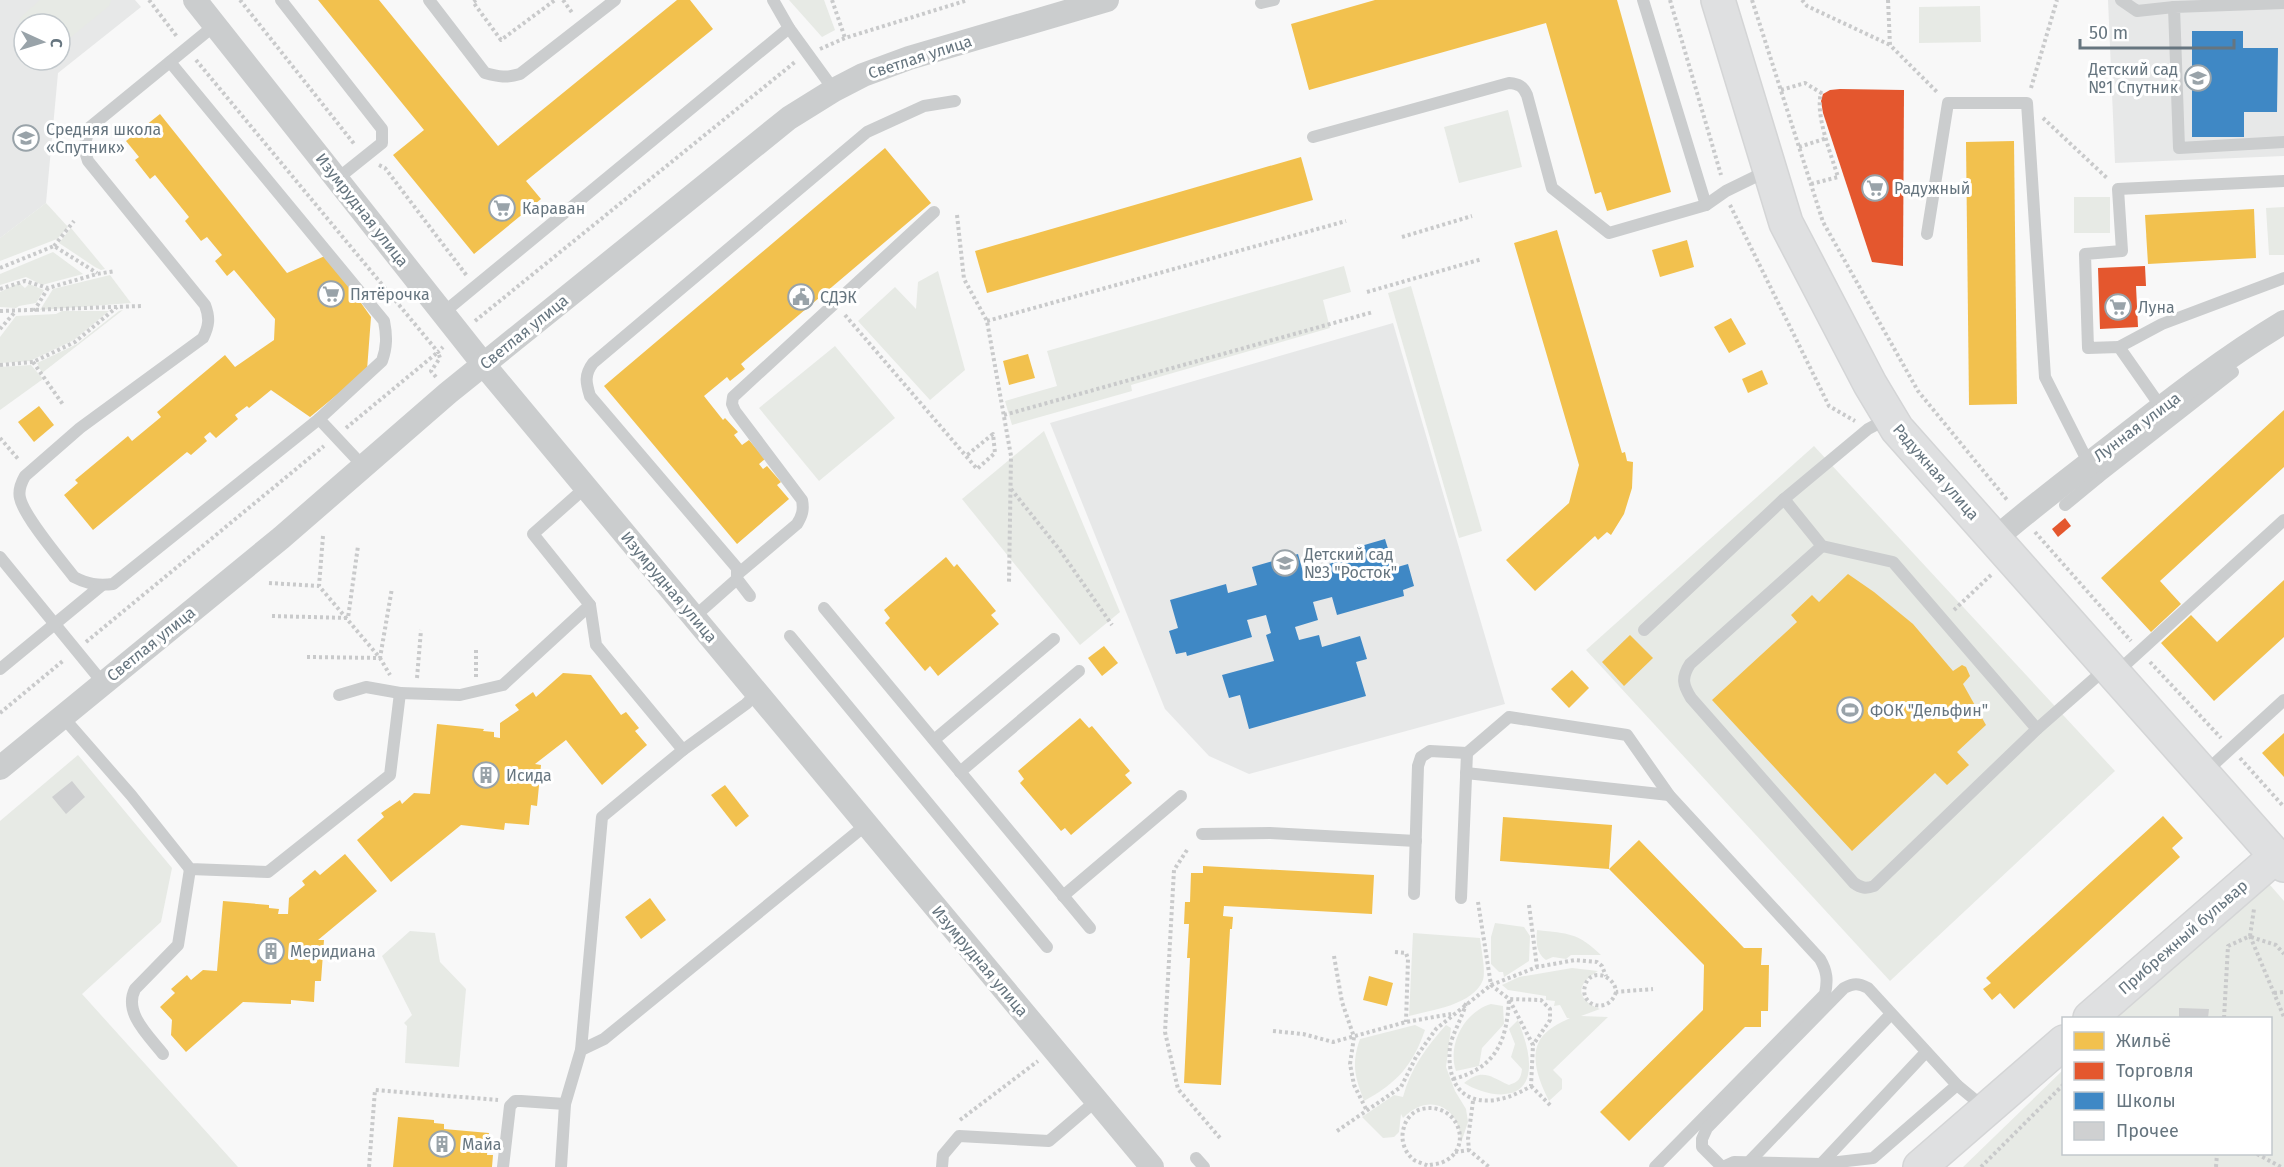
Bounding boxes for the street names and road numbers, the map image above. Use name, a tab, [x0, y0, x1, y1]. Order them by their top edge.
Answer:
street label: Светлая улица	[866, 31, 974, 83]
street label: Изумрудная улица	[312, 149, 412, 271]
street label: Светлая улица	[476, 291, 572, 373]
street label: Лунная улица	[2090, 388, 2184, 466]
street label: Радужная улица	[1889, 420, 1983, 524]
street label: Изумрудная улица	[617, 528, 721, 646]
street label: Светлая улица	[103, 603, 199, 685]
street label: Прибрежный бульвар	[2114, 876, 2252, 998]
street label: Изумрудная улица	[928, 902, 1032, 1020]

